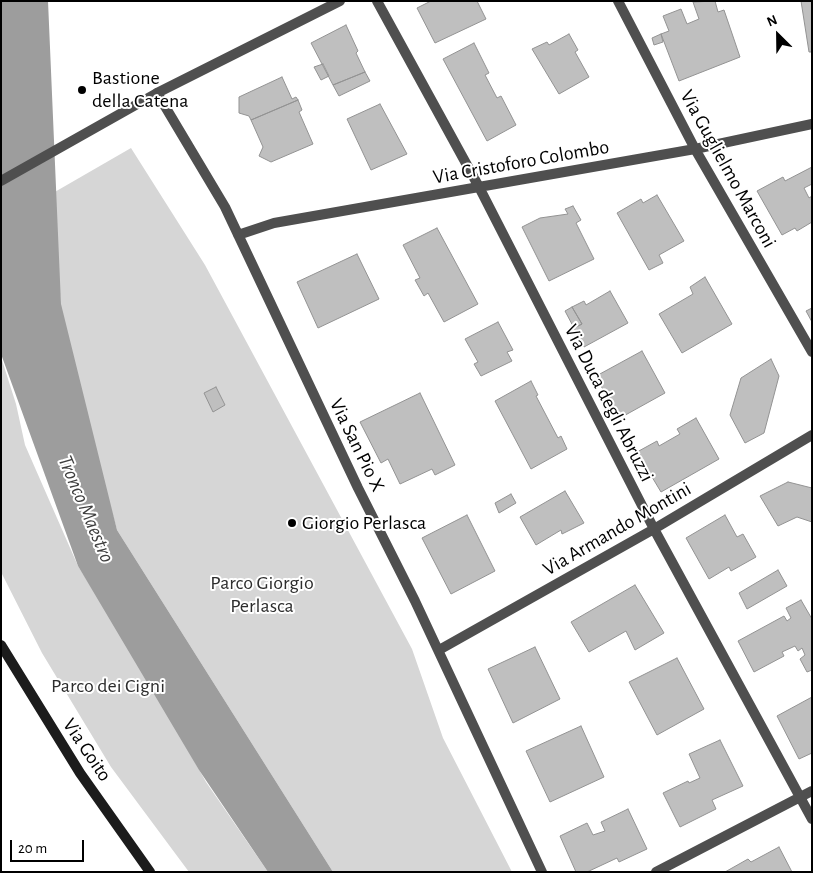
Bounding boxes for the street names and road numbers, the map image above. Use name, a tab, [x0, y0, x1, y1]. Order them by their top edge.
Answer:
street label: Via Guglielmo Marconi	[675, 86, 781, 252]
street label: Via Cristoforo Colombo	[431, 135, 611, 189]
street label: Via Duca degli Abruzzi	[559, 320, 659, 486]
street label: Via San Pio X	[324, 395, 390, 495]
street label: Via Armando Montini	[539, 477, 695, 581]
street label: Via Goito	[57, 714, 117, 786]

